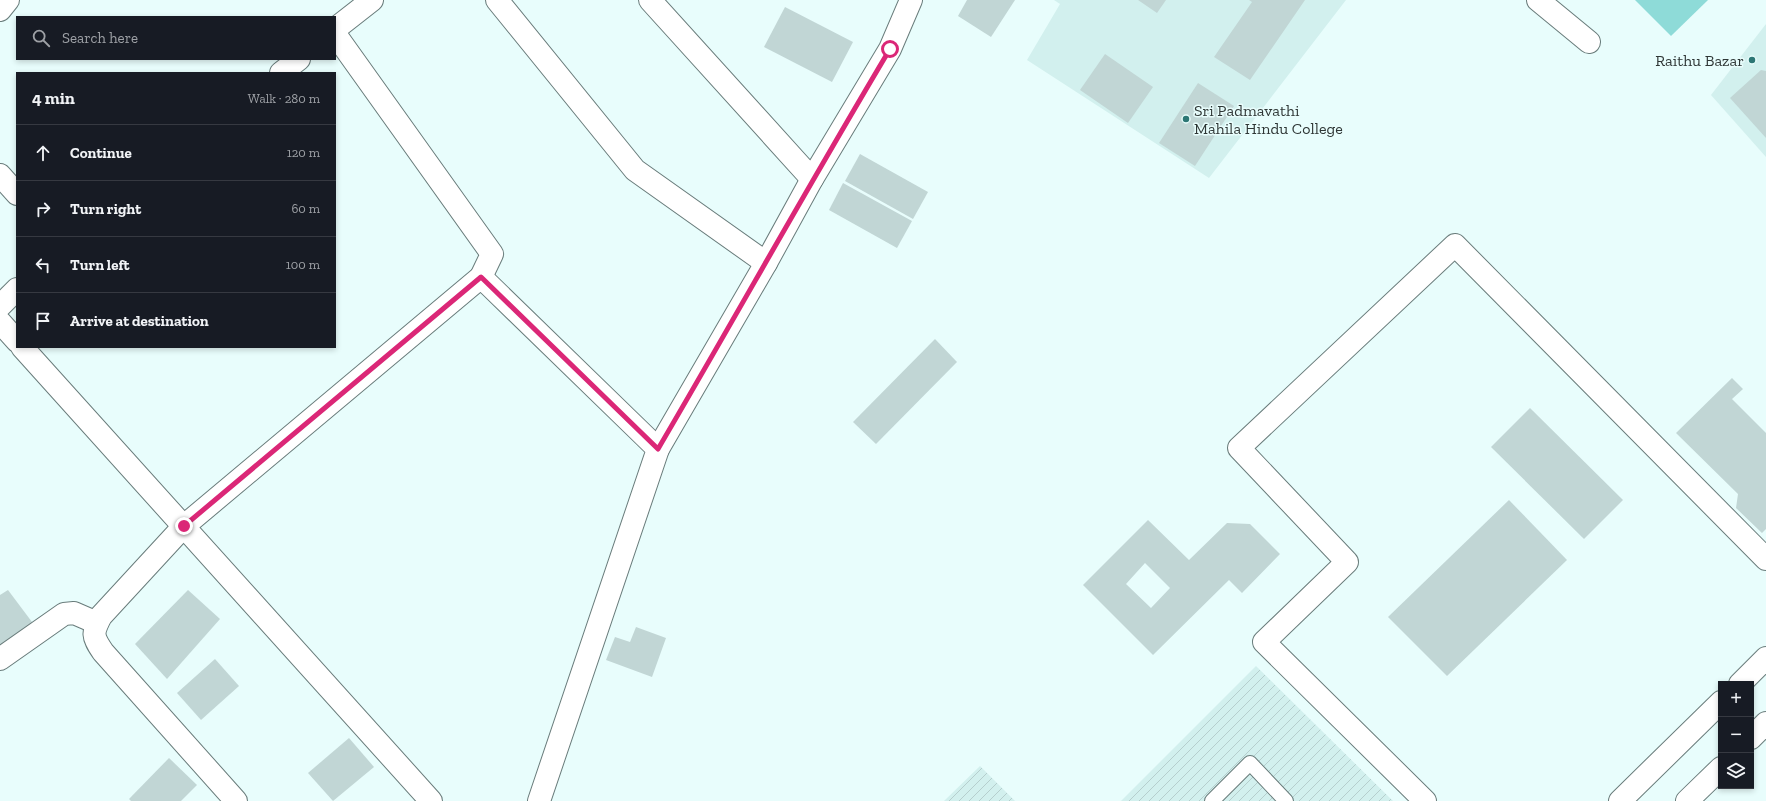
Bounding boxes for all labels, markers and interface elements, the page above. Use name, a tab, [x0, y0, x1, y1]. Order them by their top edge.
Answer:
search box	[16, 16, 336, 60]
icon: search	[30, 27, 52, 49]
text: Search here	[62, 29, 138, 47]
route start	[881, 40, 899, 58]
place label: Raithu Bazar	[1655, 51, 1744, 70]
marker: Raithu Bazar	[1747, 55, 1757, 65]
text: 4 min	[32, 88, 75, 108]
text: Walk · 280 m	[248, 91, 320, 106]
place label: Sri Padmavathi Mahila Hindu College	[1194, 101, 1343, 138]
marker: Sri Padmavathi Mahila Hindu College	[1181, 114, 1191, 124]
icon: ahead	[32, 142, 54, 164]
text: Continue	[70, 144, 132, 162]
text: 120 m	[287, 145, 320, 160]
icon: right	[32, 198, 54, 220]
text: Turn right	[70, 200, 141, 218]
text: 60 m	[291, 201, 320, 216]
icon: left	[32, 254, 54, 276]
text: Turn left	[70, 256, 130, 274]
text: 100 m	[286, 257, 320, 272]
icon: arrive	[32, 310, 54, 332]
text: Arrive at destination	[70, 312, 209, 330]
route end	[175, 517, 193, 535]
map controls	[1718, 681, 1754, 789]
button: +	[1718, 681, 1754, 717]
button: −	[1718, 717, 1754, 753]
button: layers	[1718, 753, 1754, 789]

